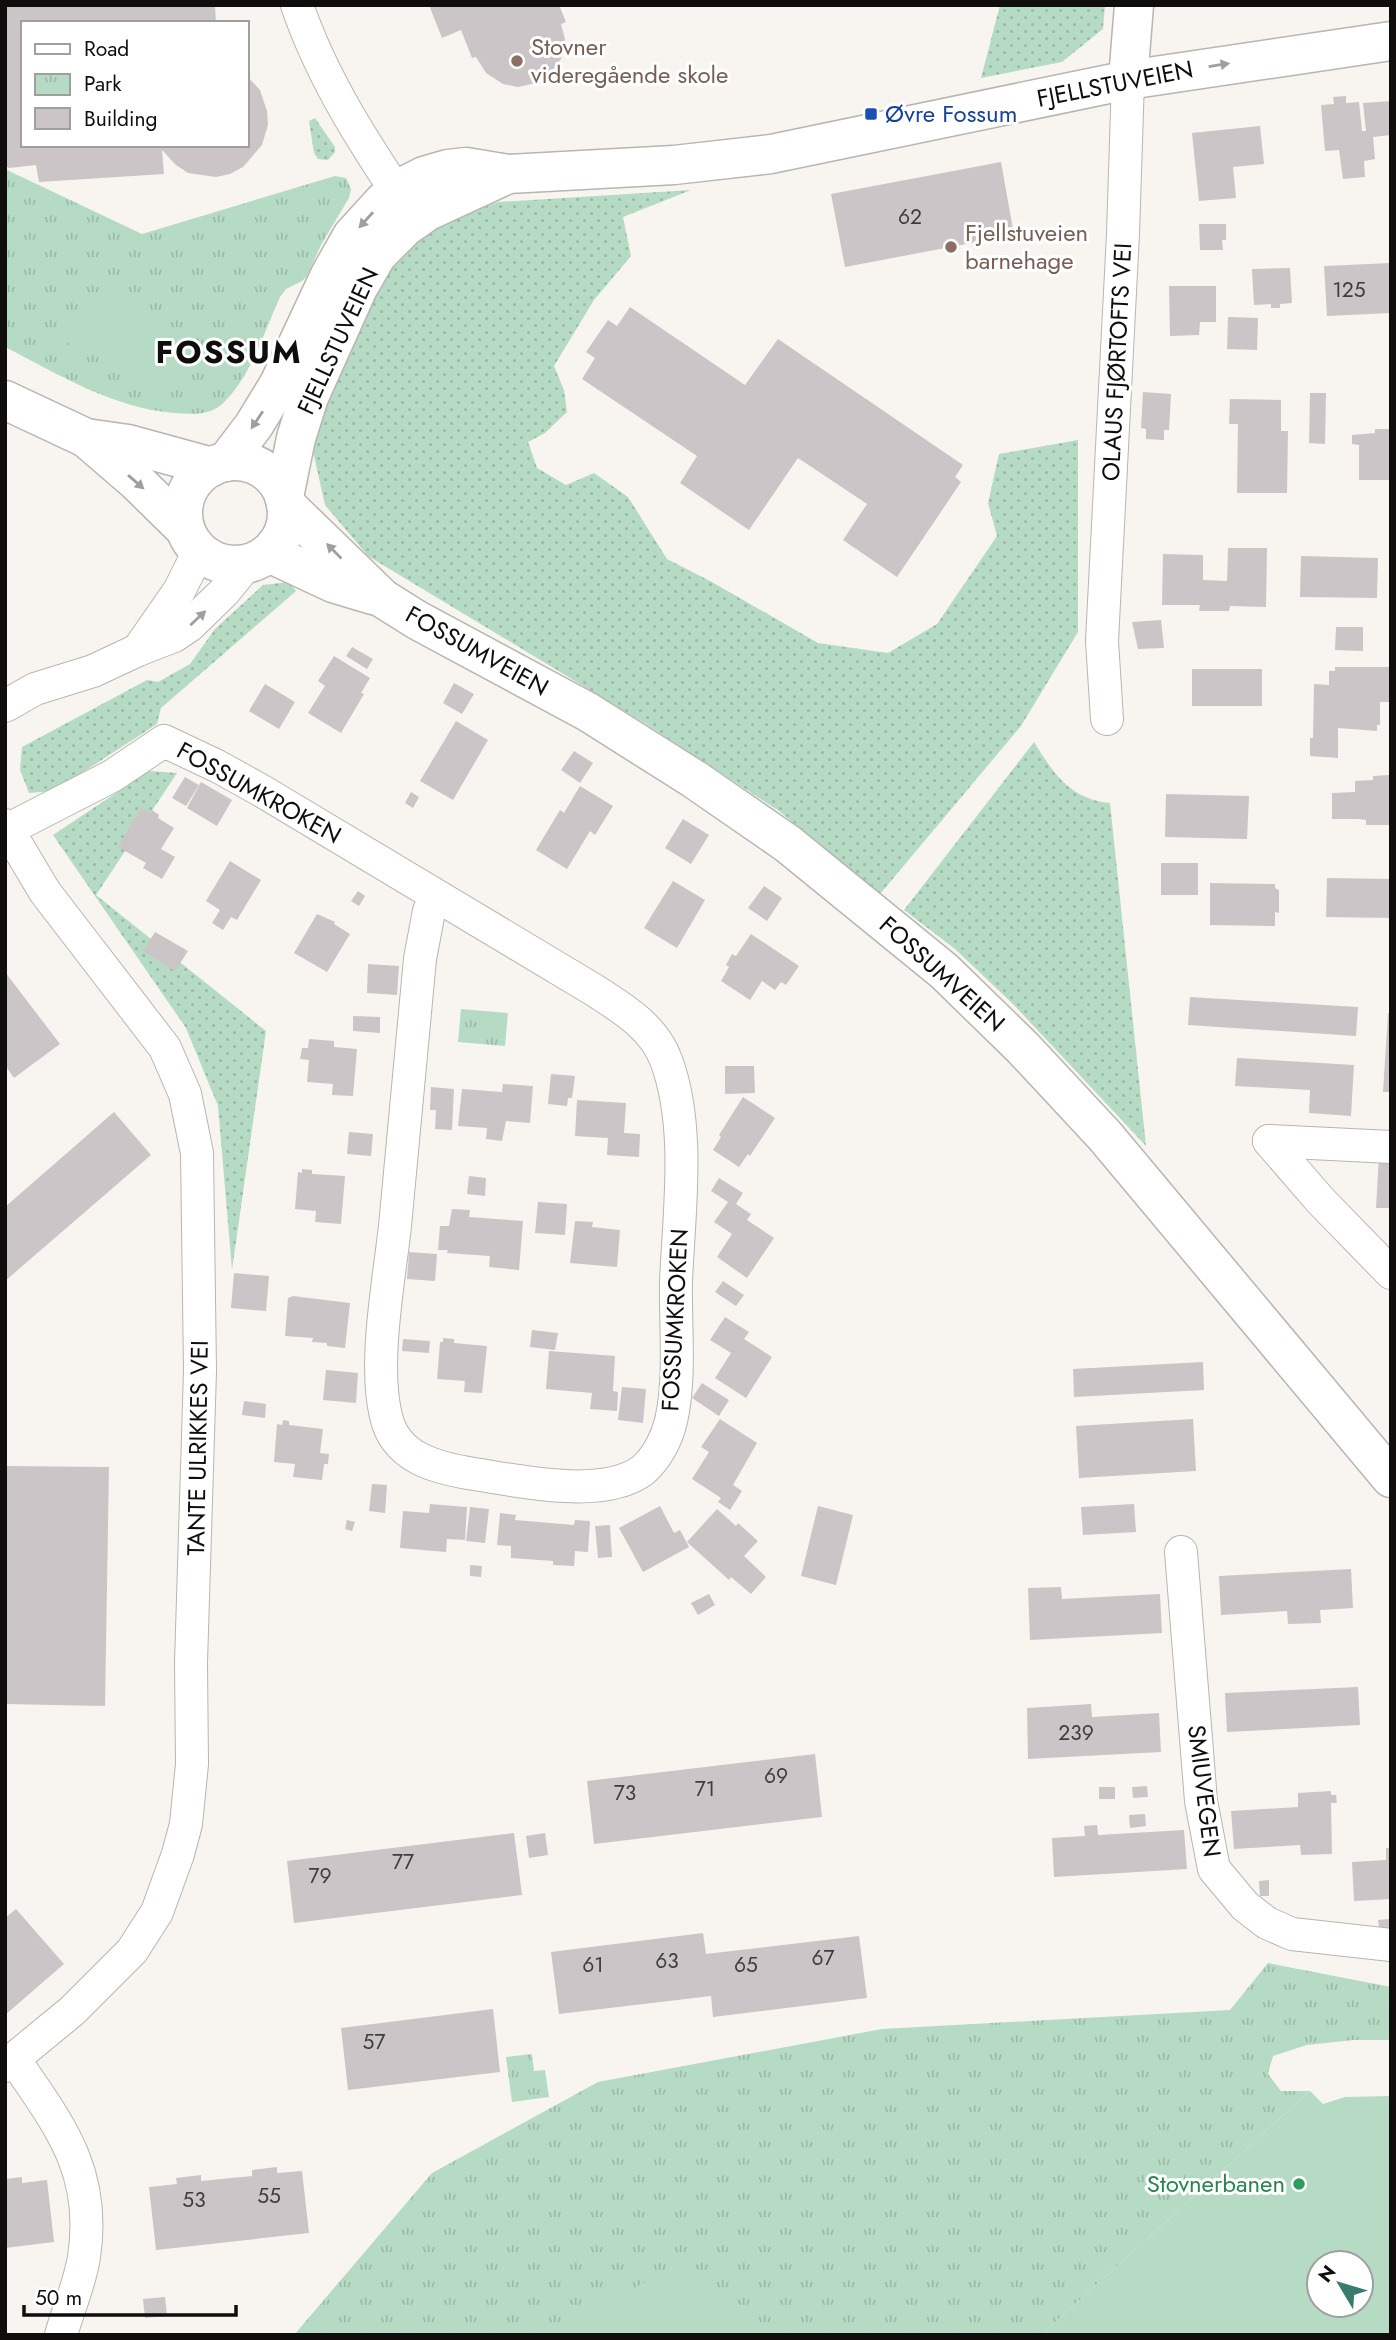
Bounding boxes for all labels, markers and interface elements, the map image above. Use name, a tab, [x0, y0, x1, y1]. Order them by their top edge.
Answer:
legend	[21, 21, 248, 147]
place label: Stovner videregående skole	[531, 29, 728, 92]
text: Road	[84, 34, 129, 64]
street label: FJELLSTUVEIEN	[1034, 51, 1196, 116]
marker: Stovner videregående skole	[509, 53, 525, 69]
one-way arrow	[1208, 59, 1230, 70]
text: Park	[84, 69, 122, 99]
place label: Øvre Fossum	[885, 96, 1017, 131]
text: Building	[84, 104, 157, 134]
marker: Øvre Fossum	[863, 106, 879, 122]
house number: 62	[898, 202, 922, 232]
one-way arrow	[358, 211, 374, 228]
place label: Fjellstuveien barnehage	[965, 215, 1088, 278]
marker: Fjellstuveien barnehage	[943, 239, 959, 255]
street label: OLAUS FJØRTOFTS VEI	[1093, 242, 1140, 482]
street label: FJELLSTUVEIEN	[288, 262, 387, 420]
house number: 125	[1332, 275, 1366, 305]
district label: FOSSUM	[156, 329, 302, 375]
one-way arrow	[251, 410, 264, 429]
one-way arrow	[127, 474, 144, 490]
one-way arrow	[327, 543, 343, 560]
street label: FOSSUMVEIEN	[399, 597, 555, 704]
one-way arrow	[189, 610, 207, 626]
street label: FOSSUMKROKEN	[171, 733, 348, 852]
street label: FOSSUMVEIEN	[872, 908, 1013, 1040]
street label: FOSSUMKROKEN	[652, 1228, 697, 1412]
street label: TANTE ULRIKKES VEI	[178, 1340, 217, 1556]
house number: 239	[1058, 1718, 1094, 1748]
street label: SMIUVEGEN	[1179, 1723, 1230, 1859]
house number: 69	[764, 1761, 788, 1791]
house number: 71	[695, 1774, 715, 1804]
house number: 73	[614, 1778, 636, 1808]
house number: 77	[392, 1847, 414, 1877]
house number: 79	[308, 1861, 332, 1891]
house number: 67	[811, 1943, 835, 1973]
house number: 63	[655, 1946, 679, 1976]
house number: 61	[582, 1950, 604, 1980]
house number: 65	[734, 1950, 758, 1980]
house number: 57	[363, 2027, 385, 2057]
place label: Stovnerbanen	[1147, 2166, 1285, 2201]
marker: Stovnerbanen	[1291, 2176, 1307, 2192]
house number: 55	[257, 2181, 281, 2211]
house number: 53	[182, 2185, 206, 2215]
north arrow	[1305, 2249, 1375, 2319]
text: N	[1312, 2260, 1342, 2288]
scale bar	[24, 2274, 236, 2318]
text: 50 m	[35, 2283, 82, 2313]

